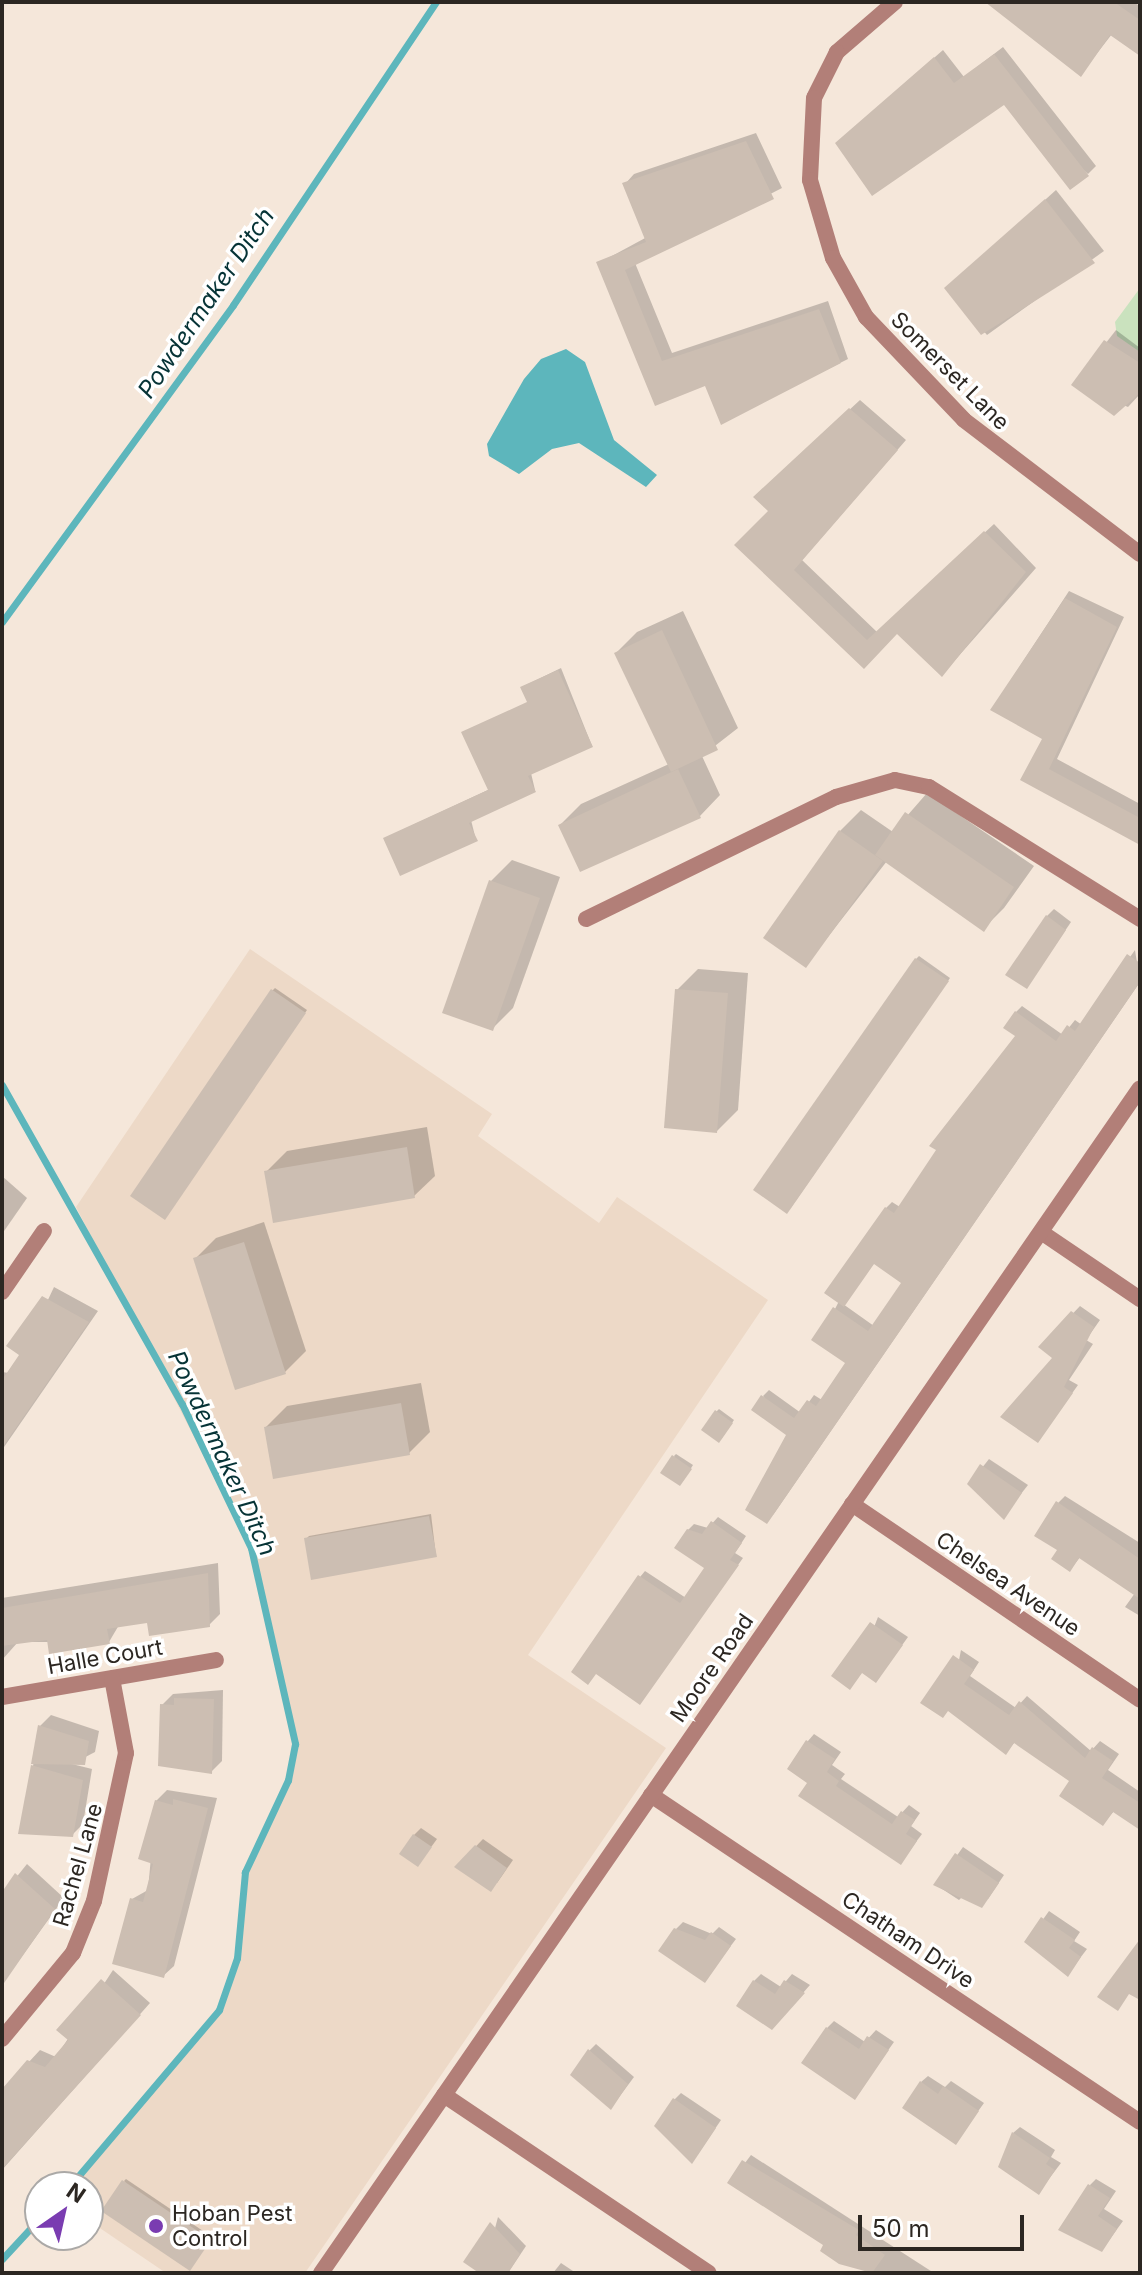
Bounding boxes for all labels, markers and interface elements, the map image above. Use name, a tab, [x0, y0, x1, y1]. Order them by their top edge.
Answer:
water label: Powdermaker Ditch	[132, 203, 280, 403]
street label: Somerset Lane	[885, 306, 1015, 436]
water label: Powdermaker Ditch	[162, 1346, 282, 1560]
street label: Chelsea Avenue	[931, 1526, 1085, 1642]
street label: Moore Road	[665, 1609, 759, 1727]
street label: Halle Court	[45, 1634, 165, 1680]
street label: Rachel Lane	[48, 1800, 108, 1930]
street label: Chatham Drive	[837, 1886, 979, 1994]
north arrow	[24, 2171, 104, 2251]
text: N	[62, 2177, 91, 2208]
scale bar	[862, 2199, 1028, 2249]
place label: Hoban Pest Control	[172, 2200, 292, 2252]
text: 50 m	[872, 2214, 930, 2243]
marker: Hoban Pest Control	[147, 2217, 165, 2235]

